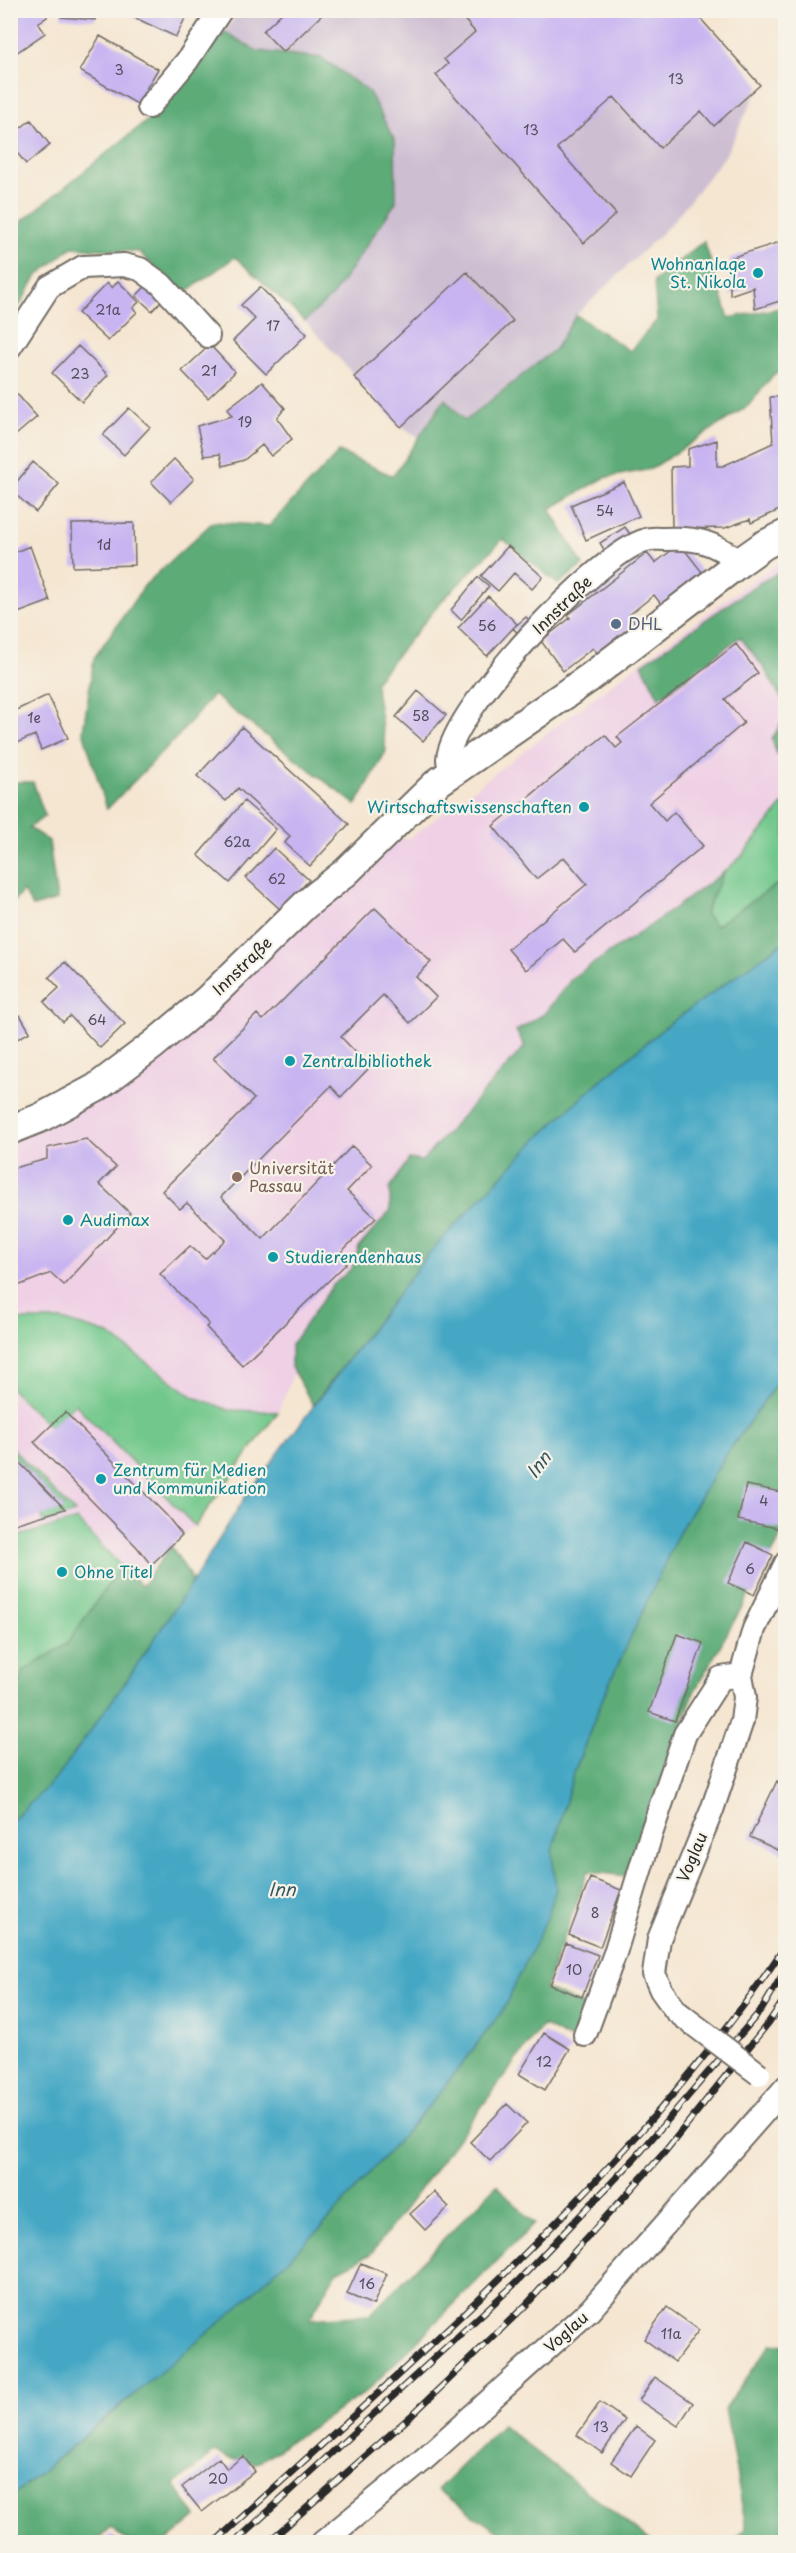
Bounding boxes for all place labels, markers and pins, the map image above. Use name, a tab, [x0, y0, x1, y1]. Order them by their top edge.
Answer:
place label: Wohnanlage St. Nikola	[650, 251, 746, 293]
marker: Wohnanlage St. Nikola	[751, 266, 765, 280]
place label: DHL	[628, 611, 662, 635]
marker: DHL	[609, 617, 623, 631]
place label: Wirtschaftswissenschaften	[367, 794, 572, 818]
marker: Wirtschaftswissenschaften	[577, 800, 591, 814]
place label: Zentralbibliothek	[302, 1048, 432, 1072]
marker: Zentralbibliothek	[283, 1054, 297, 1068]
place label: Universität Passau	[249, 1155, 334, 1197]
marker: Universität Passau	[230, 1170, 244, 1184]
place label: Audimax	[80, 1207, 149, 1231]
marker: Audimax	[61, 1213, 75, 1227]
place label: Studierendenhaus	[285, 1244, 421, 1268]
marker: Studierendenhaus	[266, 1250, 280, 1264]
place label: Zentrum für Medien und Kommunikation	[113, 1457, 266, 1499]
marker: Zentrum für Medien und Kommunikation	[94, 1472, 108, 1486]
place label: Ohne Titel	[74, 1559, 153, 1583]
marker: Ohne Titel	[55, 1565, 69, 1579]

